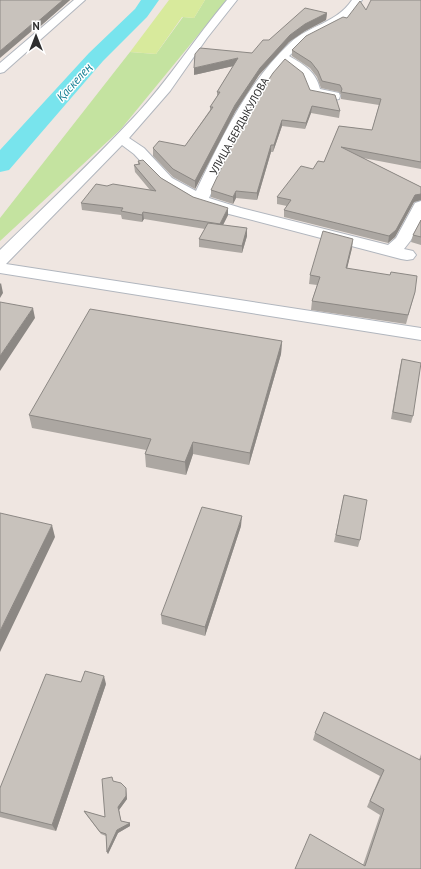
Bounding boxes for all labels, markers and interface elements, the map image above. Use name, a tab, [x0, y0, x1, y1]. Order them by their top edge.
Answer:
north arrow	[16, 16, 56, 56]
text: N	[32, 19, 40, 33]
water label: Қаскелең	[53, 59, 95, 104]
street label: УЛИЦА БЕРДЫКУЛОВА	[206, 74, 272, 177]

